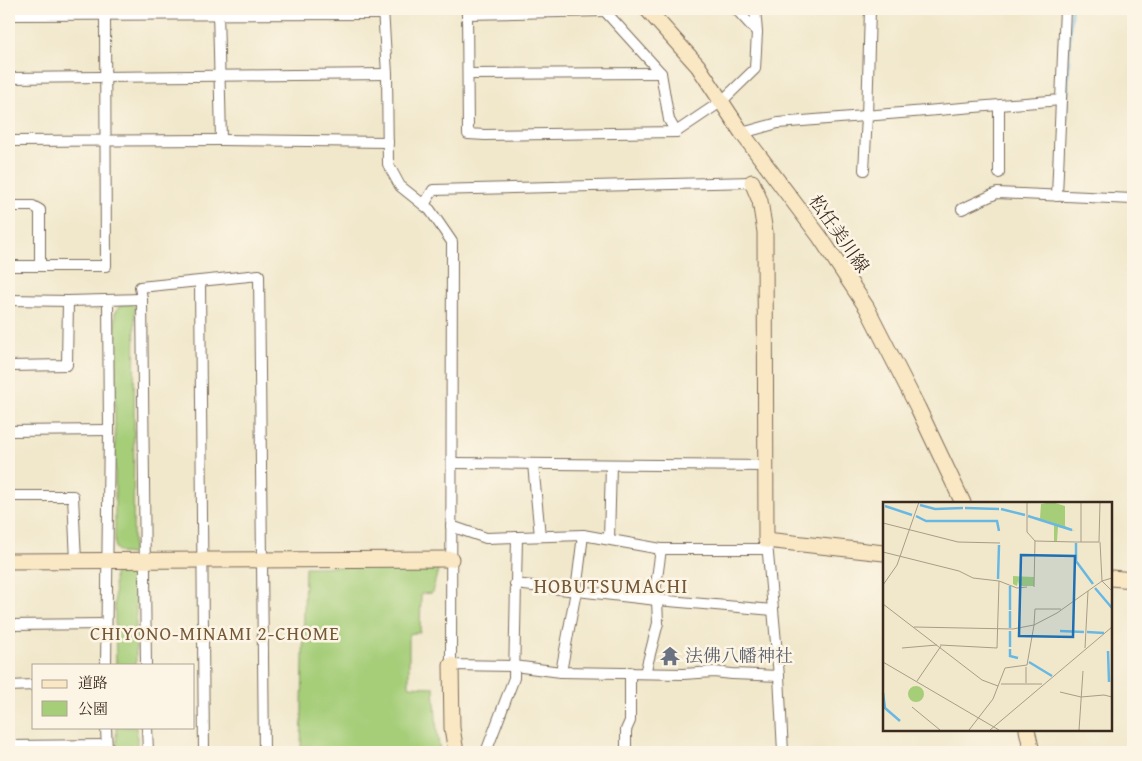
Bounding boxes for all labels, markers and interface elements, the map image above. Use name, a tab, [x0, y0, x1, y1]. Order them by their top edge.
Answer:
street label: 松任美川線	[803, 189, 876, 278]
inset map	[883, 502, 1112, 731]
district label: HOBUTSUMACHI	[534, 571, 688, 600]
district label: CHIYONO-MINAMI 2-CHOME	[90, 619, 340, 647]
place label: 法佛八幡神社	[685, 642, 793, 669]
temple icon: 法佛八幡神社	[659, 645, 681, 667]
legend	[32, 664, 195, 728]
text: 道路	[78, 672, 108, 693]
text: 公園	[78, 698, 108, 719]

